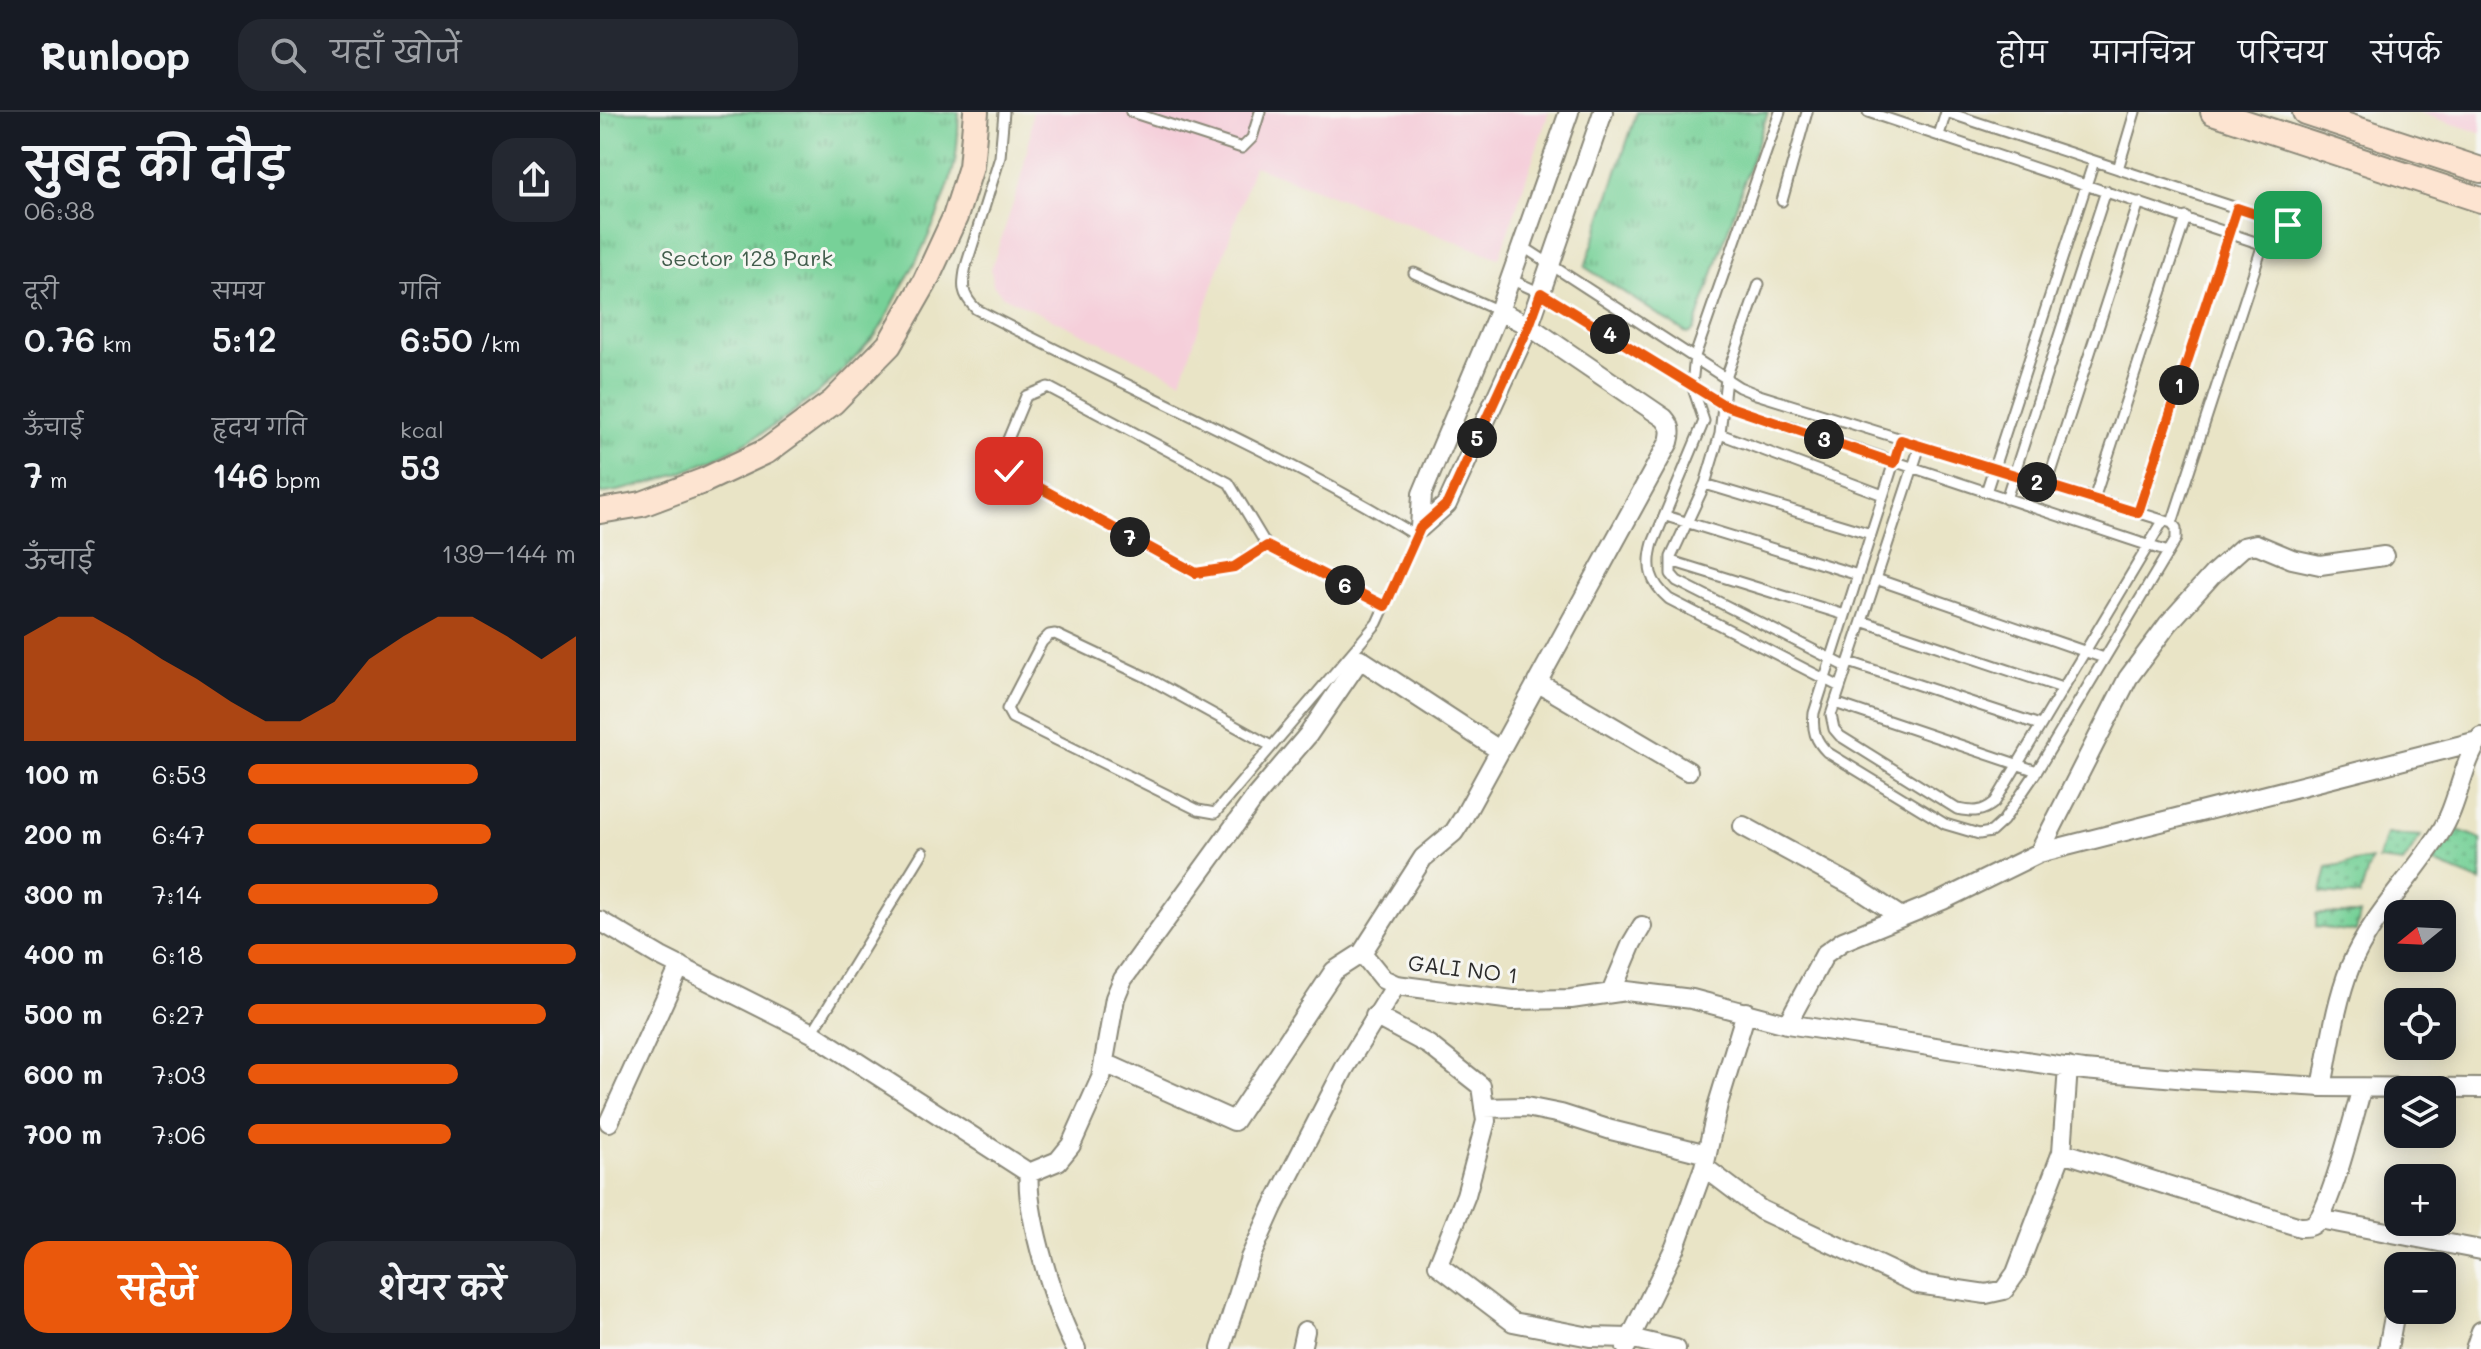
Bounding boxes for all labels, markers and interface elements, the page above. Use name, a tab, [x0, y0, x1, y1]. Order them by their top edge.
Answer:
search box	[238, 19, 798, 91]
text: Runloop	[40, 30, 190, 80]
text: यहाँ खोजें	[330, 31, 461, 71]
icon: search	[266, 33, 310, 77]
text: होम	[1998, 34, 2047, 70]
text: मानचित्र	[2091, 34, 2194, 70]
text: परिचय	[2238, 34, 2327, 70]
text: संपर्क	[2371, 34, 2441, 70]
text: सुबह की दौड़	[24, 134, 288, 191]
button: share	[492, 138, 576, 222]
pin	[2254, 191, 2322, 259]
text: 06:38	[24, 193, 95, 227]
icon: arrive	[2266, 203, 2310, 247]
park label: Sector 128 Park	[661, 243, 833, 272]
text: दूरी	[24, 276, 59, 305]
text: समय	[212, 276, 264, 305]
text: गति	[400, 276, 440, 305]
pin: 4	[1590, 314, 1630, 354]
text: 0.76	[24, 316, 95, 361]
text: 5:12	[212, 316, 277, 361]
text: 6:50	[400, 316, 473, 361]
text: 4	[1603, 319, 1617, 348]
text: km	[95, 329, 132, 358]
text: /km	[473, 329, 521, 358]
pin: 1	[2159, 365, 2199, 405]
text: 1	[2174, 370, 2184, 399]
text: ऊँचाई	[24, 412, 83, 441]
text: हृदय गति	[212, 412, 307, 441]
text: kcal	[400, 415, 444, 444]
pin: 5	[1457, 418, 1497, 458]
pin: 3	[1804, 419, 1844, 459]
text: 5	[1471, 423, 1483, 452]
text: 3	[1817, 424, 1831, 453]
pin	[975, 437, 1043, 505]
text: 53	[400, 444, 440, 489]
icon: check	[987, 449, 1031, 493]
text: 7	[24, 452, 43, 497]
text: 146	[212, 452, 269, 497]
pin: 2	[2017, 462, 2057, 502]
text: m	[43, 465, 68, 494]
text: bpm	[269, 465, 321, 494]
text: 2	[2031, 467, 2043, 496]
pin: 7	[1110, 517, 1150, 557]
text: 7	[1124, 522, 1136, 551]
text: 139–144 m	[441, 536, 576, 570]
text: ऊँचाई	[24, 542, 94, 576]
pin: 6	[1325, 565, 1365, 605]
text: 6	[1338, 570, 1352, 599]
text: 100 m	[24, 757, 99, 791]
text: 6:53	[152, 757, 206, 791]
text: 200 m	[24, 817, 102, 851]
text: 6:47	[152, 817, 205, 851]
text: 300 m	[24, 877, 103, 911]
text: 7:14	[152, 877, 201, 911]
north arrow	[2384, 900, 2456, 972]
map controls	[2384, 900, 2456, 1324]
text: 400 m	[24, 937, 104, 971]
text: 6:18	[152, 937, 203, 971]
street label: GALI NO 1	[1407, 947, 1520, 990]
button: locate	[2384, 988, 2456, 1060]
text: 500 m	[24, 997, 103, 1031]
text: 6:27	[152, 997, 205, 1031]
text: 600 m	[24, 1057, 103, 1091]
text: 7:03	[152, 1057, 206, 1091]
button: layers	[2384, 1076, 2456, 1148]
text: 700 m	[24, 1117, 102, 1151]
text: 7:06	[152, 1117, 206, 1151]
button: +	[2384, 1164, 2456, 1236]
button: सहेजें	[24, 1241, 292, 1333]
button: शेयर करें	[308, 1241, 576, 1333]
button: −	[2384, 1252, 2456, 1324]

